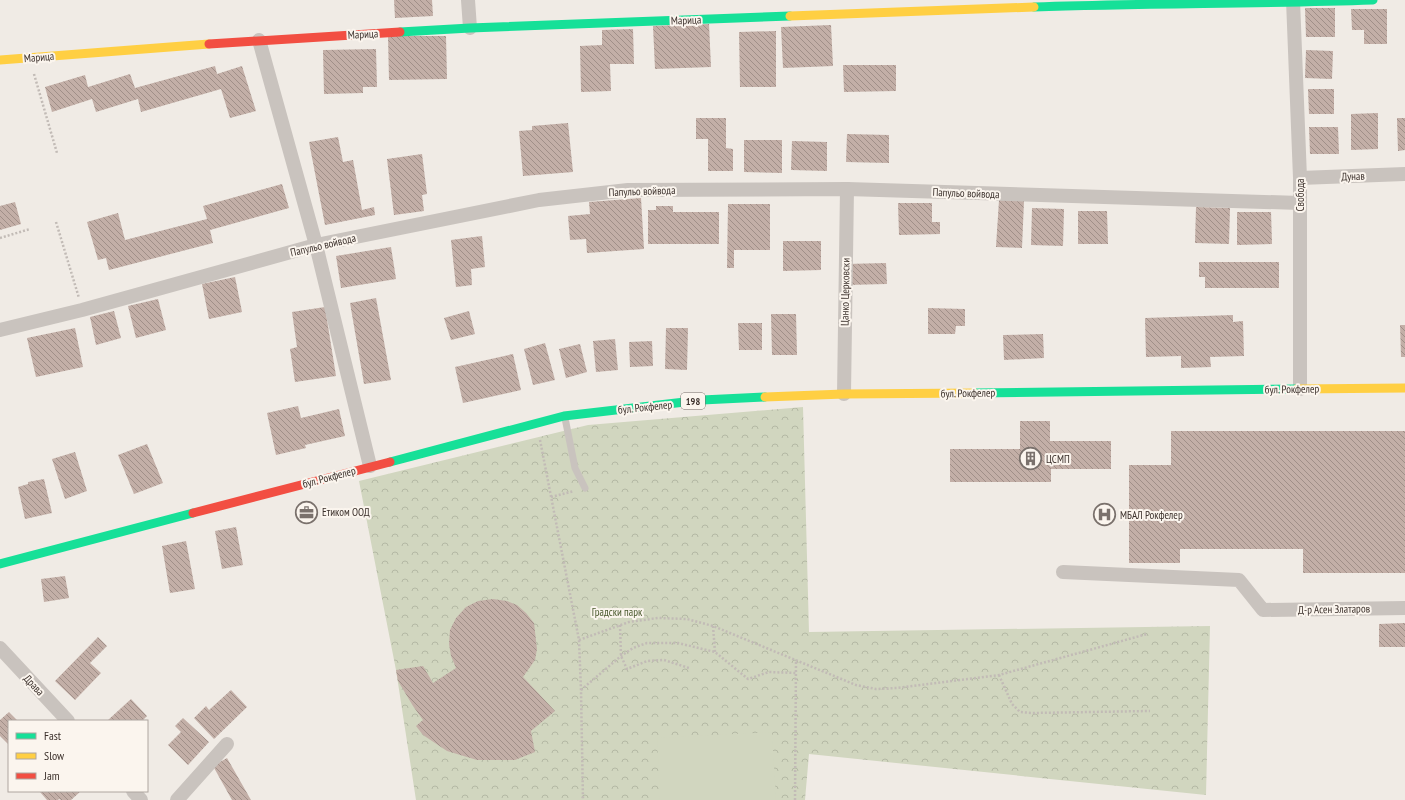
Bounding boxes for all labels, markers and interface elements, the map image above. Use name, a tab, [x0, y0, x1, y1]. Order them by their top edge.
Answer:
street label: Марица	[671, 12, 701, 28]
street label: Марица	[348, 26, 378, 42]
street label: Марица	[23, 49, 55, 65]
street label: Дунав	[1341, 169, 1366, 183]
street label: Свобода	[1293, 179, 1307, 211]
street label: Папульо войвода	[608, 183, 676, 199]
street label: Папульо войвода	[932, 185, 1000, 201]
street label: Папульо войвода	[289, 231, 357, 259]
street label: Цанко Церковски	[837, 258, 853, 326]
street label: бул. Рокфелер	[1265, 382, 1320, 396]
street label: бул. Рокфелер	[941, 386, 996, 400]
road number: 198	[681, 393, 705, 409]
street label: бул. Рокфелер	[617, 397, 673, 417]
building icon: ЦСМП	[1018, 446, 1044, 472]
place label: ЦСМП	[1046, 452, 1070, 466]
street label: бул. Рокфелер	[301, 463, 357, 491]
office icon: Етиком ООД	[293, 499, 319, 525]
hospital icon: МБАЛ Рокфелер	[1092, 502, 1118, 528]
place label: Етиком ООД	[322, 505, 370, 519]
place label: МБАЛ Рокфелер	[1120, 508, 1183, 522]
street label: Д-р Асен Златаров	[1298, 601, 1371, 617]
park label: Градски парк	[592, 605, 643, 619]
street label: Драва	[21, 671, 47, 699]
legend	[8, 720, 148, 792]
text: Fast	[44, 728, 62, 743]
text: Slow	[44, 748, 65, 763]
text: Jam	[43, 768, 60, 783]

